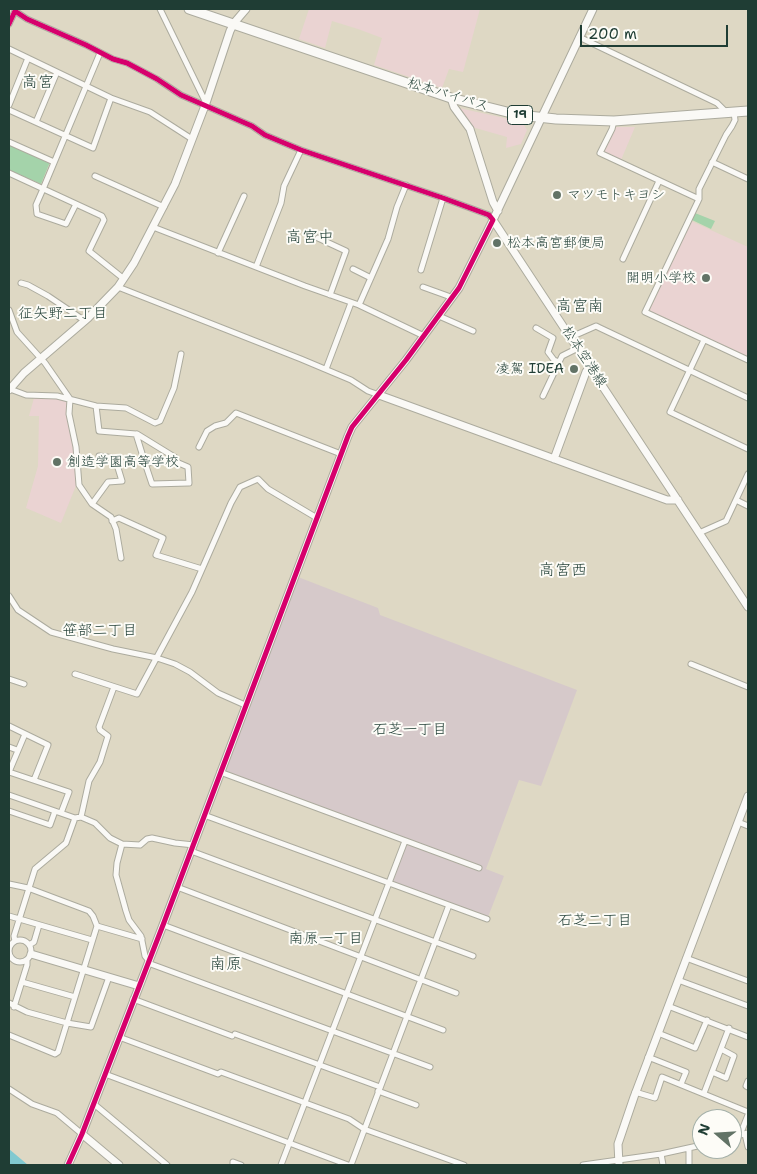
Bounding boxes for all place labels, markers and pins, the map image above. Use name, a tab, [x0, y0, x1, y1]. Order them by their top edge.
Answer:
place label: マツモトキヨシ	[567, 187, 665, 203]
marker: マツモトキヨシ	[551, 189, 563, 201]
place label: 松本高宮郵便局	[507, 235, 605, 251]
marker: 松本高宮郵便局	[491, 237, 503, 249]
place label: 開明小学校	[626, 270, 696, 286]
marker: 開明小学校	[700, 272, 712, 284]
place label: 凌駕 IDEA	[496, 361, 564, 377]
marker: 凌駕 IDEA	[568, 363, 580, 375]
place label: 創造学園高等学校	[67, 454, 179, 470]
marker: 創造学園高等学校	[51, 456, 63, 468]

